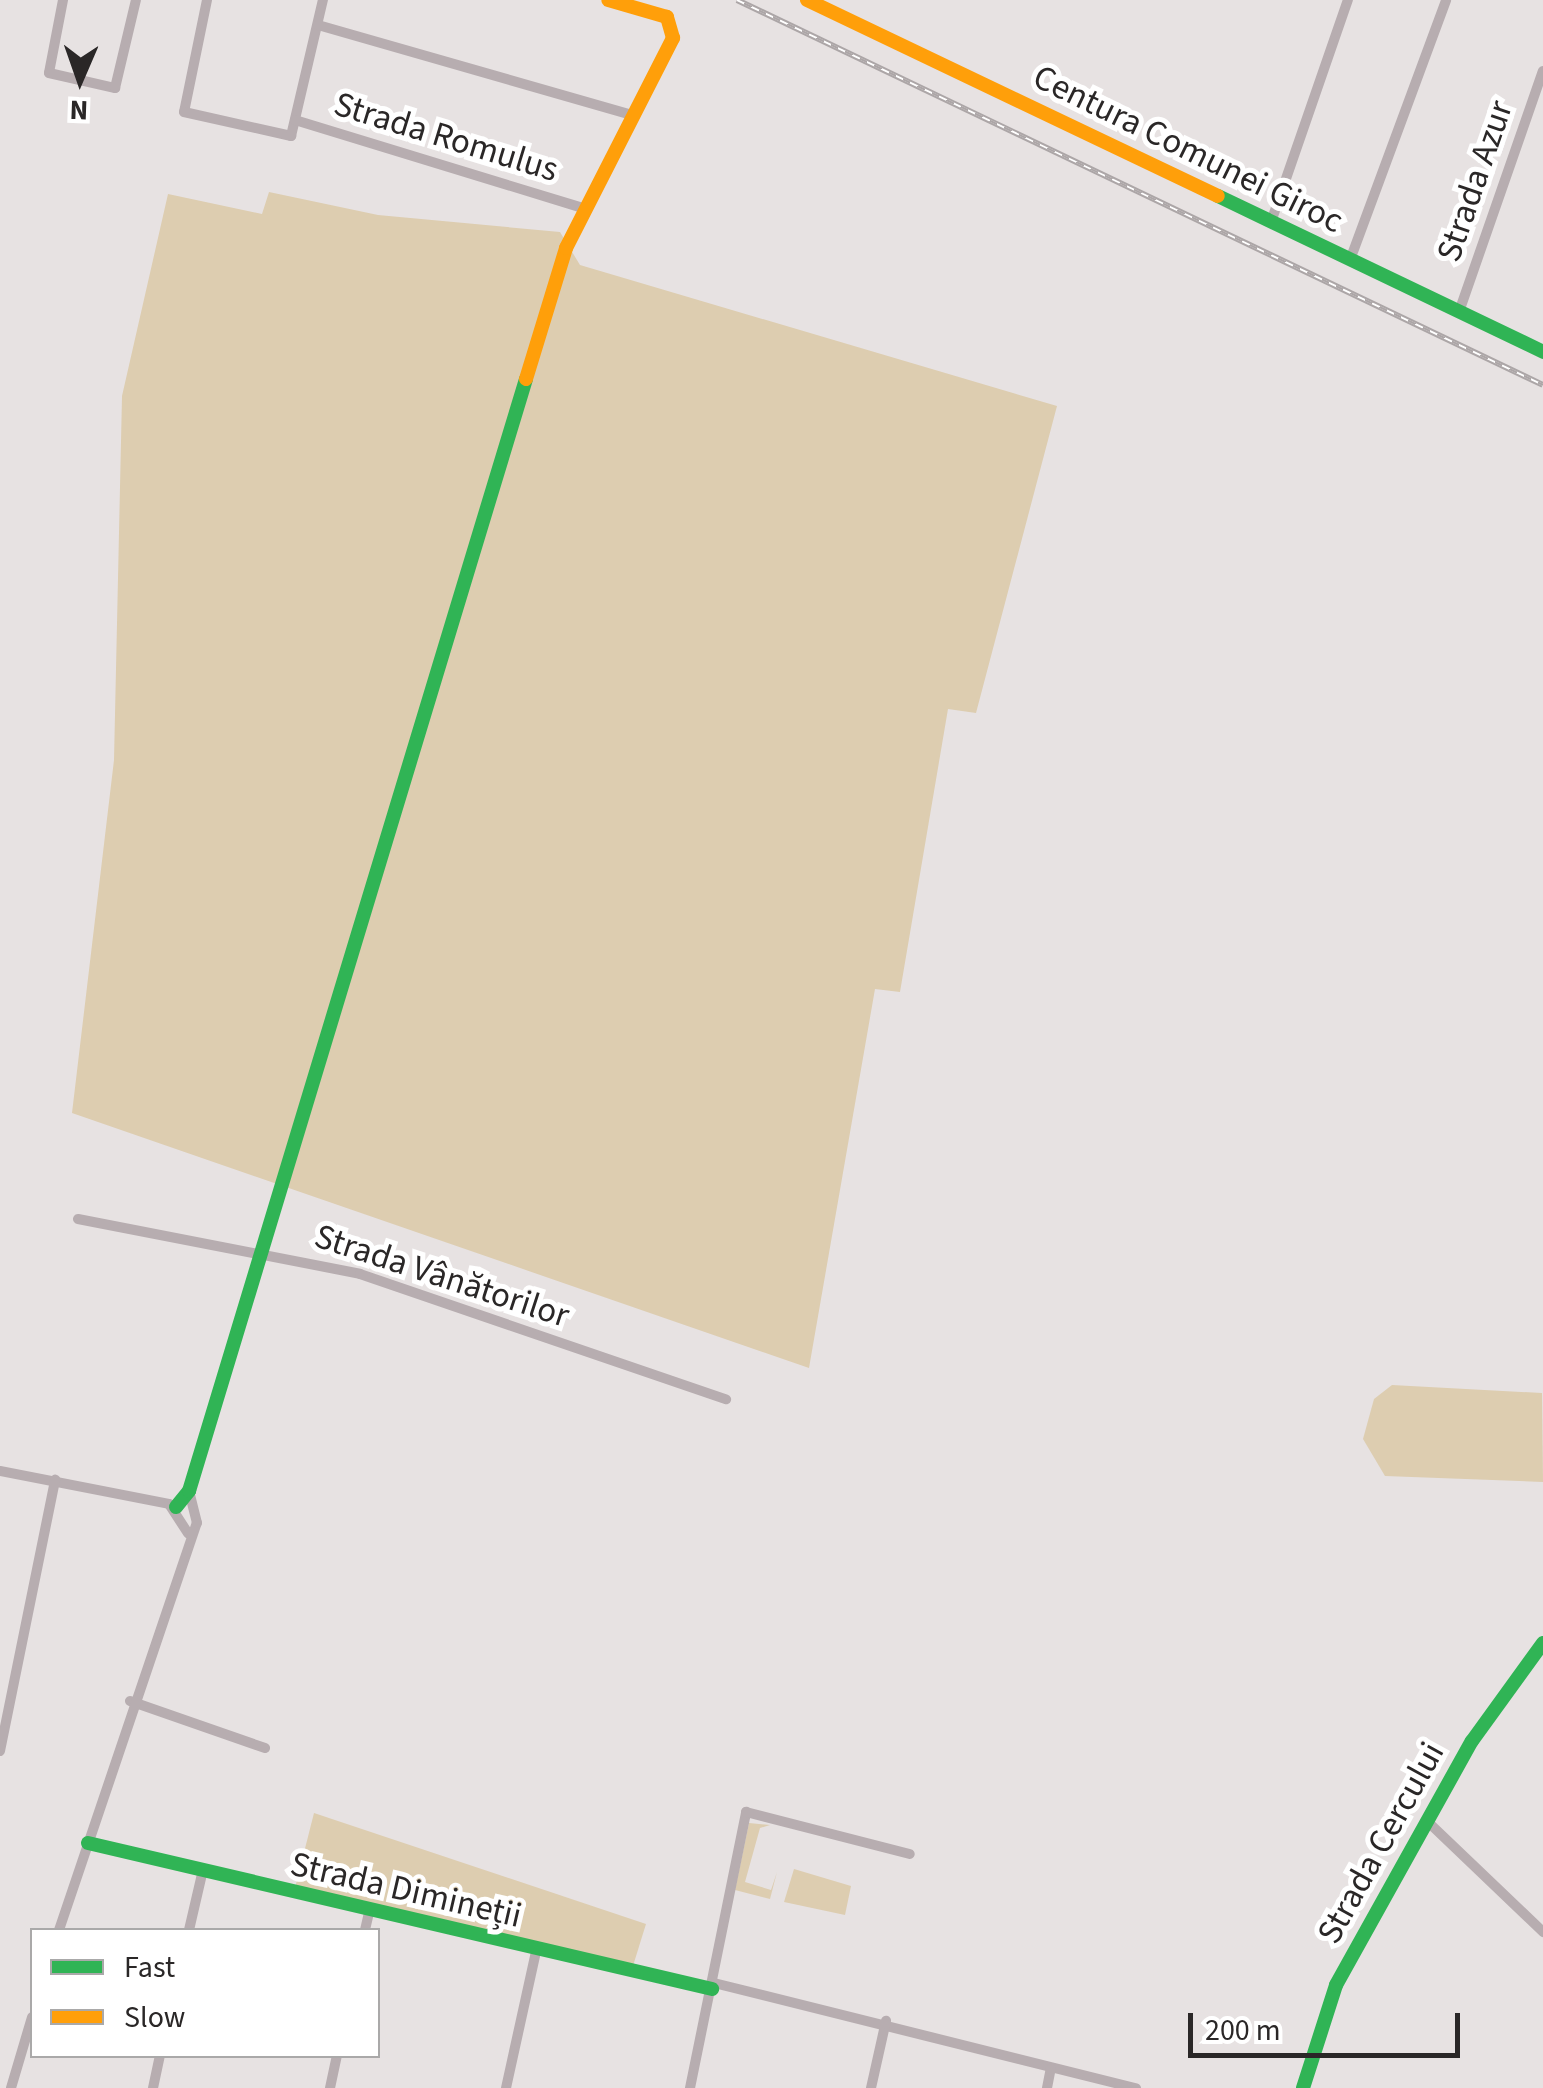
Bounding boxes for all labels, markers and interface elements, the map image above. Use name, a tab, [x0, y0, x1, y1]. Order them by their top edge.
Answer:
north arrow	[30, 30, 130, 130]
street label: Centura Comunei Giroc	[1026, 56, 1350, 242]
street label: Strada Romulus	[329, 83, 563, 191]
text: N	[69, 90, 89, 130]
street label: Strada Azur	[1428, 95, 1522, 267]
street label: Strada Vânătorilor	[309, 1215, 575, 1337]
street label: Strada Cercului	[1308, 1735, 1454, 1951]
street label: Strada Dimineții	[286, 1843, 526, 1937]
legend	[30, 1928, 380, 2058]
text: Fast	[124, 1946, 175, 1989]
scale bar	[1193, 1993, 1466, 2055]
text: Slow	[124, 1996, 185, 2039]
text: 200 m	[1205, 2009, 1281, 2052]

